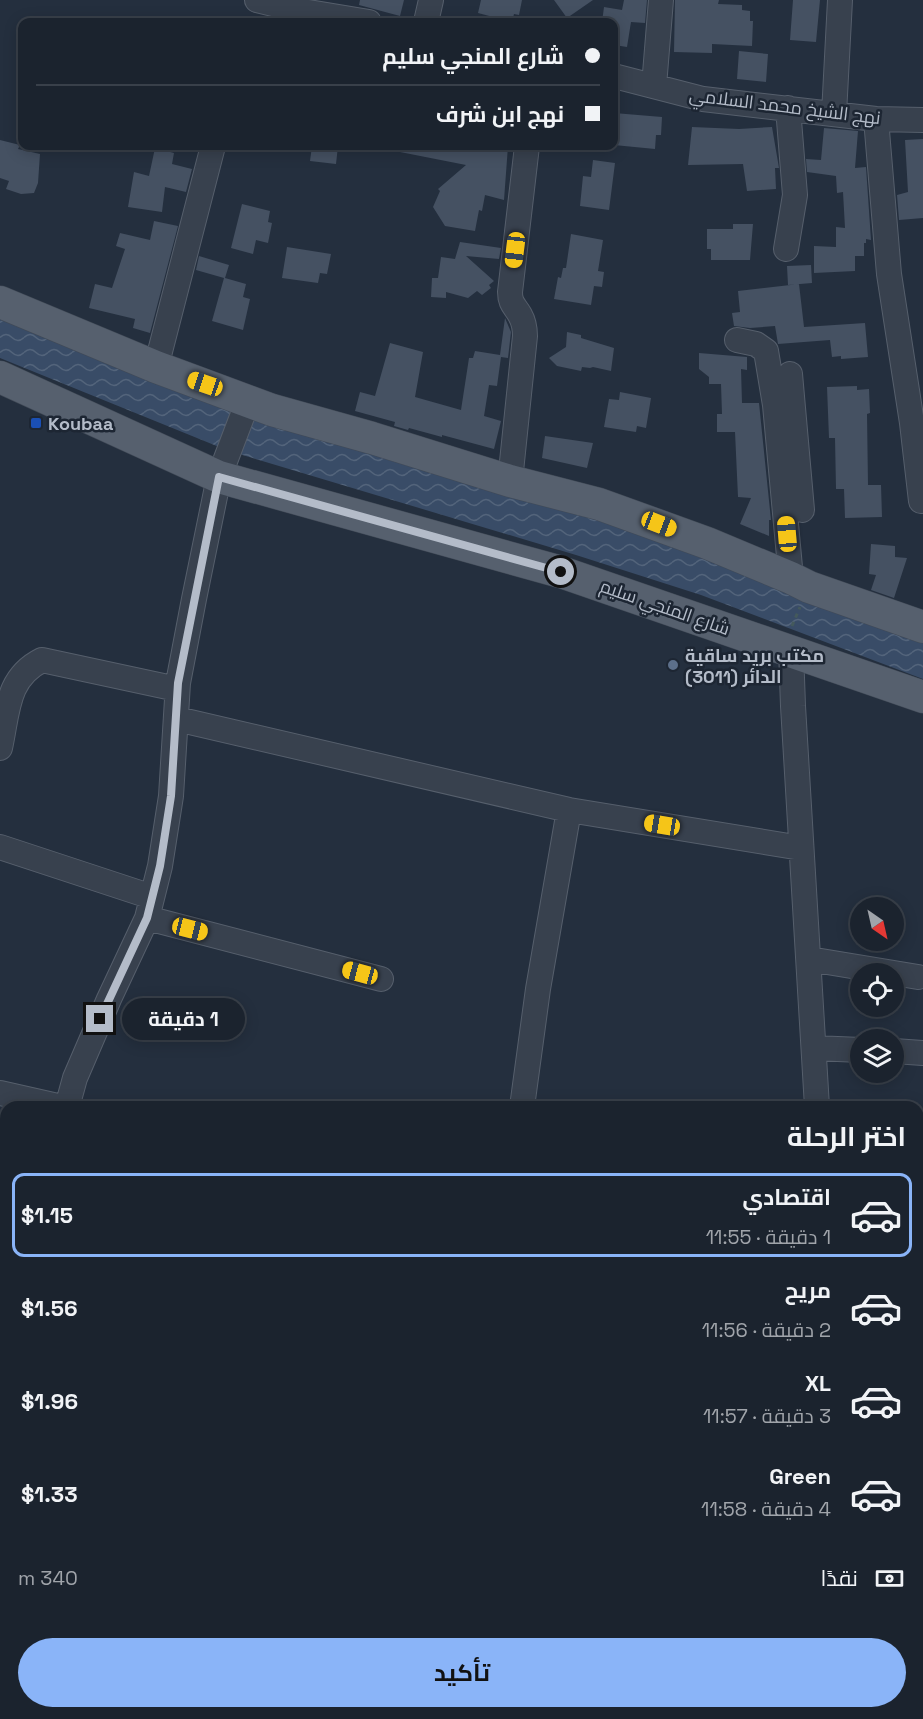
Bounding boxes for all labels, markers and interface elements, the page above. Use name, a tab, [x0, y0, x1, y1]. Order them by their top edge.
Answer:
text: شارع المنجي سليم	[382, 42, 564, 70]
street label: نهج الشيخ محمد السلامي	[688, 83, 882, 132]
text: نهج ابن شرف	[436, 100, 564, 128]
car	[504, 231, 526, 269]
car	[185, 370, 225, 398]
place label: Koubaa	[48, 412, 114, 435]
marker: Koubaa	[29, 416, 43, 430]
car	[639, 509, 679, 539]
car	[776, 515, 798, 553]
route start	[547, 558, 574, 585]
street label: شارع المنجي سليم	[596, 574, 733, 643]
place label: مكتب بريد ساقية الدائر (3011)	[685, 644, 824, 688]
marker: مكتب بريد ساقية الدائر (3011)	[666, 658, 680, 672]
car	[643, 813, 681, 837]
north arrow	[850, 897, 904, 951]
map controls	[850, 897, 904, 1083]
car	[170, 916, 210, 942]
car	[340, 960, 380, 986]
button: locate	[850, 963, 904, 1017]
callout: 1 دقيقة	[121, 998, 244, 1040]
route end	[86, 1005, 113, 1032]
text: 1 دقيقة	[148, 1006, 219, 1032]
button: layers	[850, 1029, 904, 1083]
text: اختر الرحلة	[787, 1119, 906, 1154]
text: اقتصادي	[742, 1183, 831, 1211]
icon: car	[849, 1188, 903, 1242]
text: $1.15	[21, 1201, 73, 1229]
text: 1 دقيقة · 11:55	[706, 1224, 831, 1250]
text: مريح	[785, 1276, 831, 1304]
icon: car	[849, 1281, 903, 1335]
text: $1.56	[21, 1294, 78, 1322]
text: 2 دقيقة · 11:56	[702, 1317, 831, 1343]
text: XL	[805, 1369, 831, 1397]
icon: car	[849, 1374, 903, 1428]
text: $1.96	[21, 1387, 78, 1415]
text: 3 دقيقة · 11:57	[703, 1403, 831, 1429]
text: Green	[769, 1462, 831, 1490]
icon: car	[849, 1467, 903, 1521]
text: $1.33	[21, 1480, 78, 1508]
text: 4 دقيقة · 11:58	[701, 1496, 831, 1522]
icon: cash	[873, 1562, 906, 1595]
text: نقدًا	[820, 1564, 858, 1592]
text: 340 m	[18, 1565, 78, 1591]
button: تأكيد	[18, 1638, 906, 1707]

